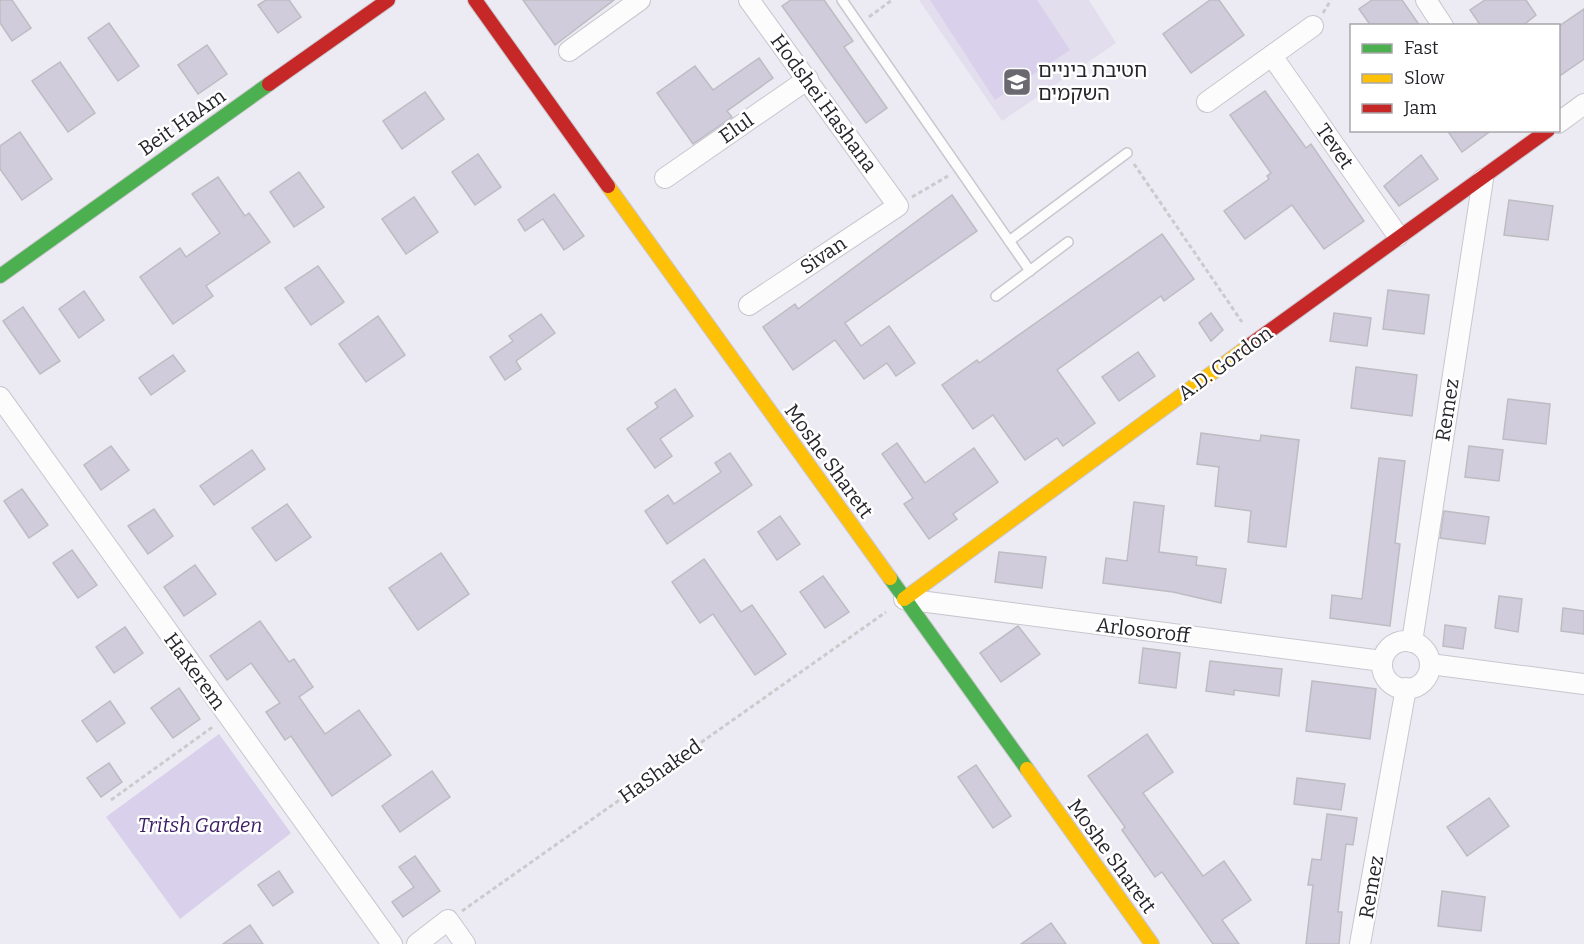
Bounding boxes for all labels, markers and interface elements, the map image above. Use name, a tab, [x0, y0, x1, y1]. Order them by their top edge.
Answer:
legend	[1350, 24, 1560, 132]
street label: Hodshei Hashana	[766, 29, 882, 177]
text: Fast	[1404, 37, 1439, 59]
place label: חטיבת ביניים השקמים	[1038, 58, 1147, 105]
school or university icon: חטיבת ביניים השקמים	[1001, 66, 1033, 98]
text: Slow	[1404, 67, 1445, 89]
street label: Beit HaAm	[134, 83, 230, 161]
text: Jam	[1403, 97, 1437, 119]
street label: Elul	[714, 108, 758, 148]
street label: Tevet	[1311, 119, 1359, 173]
street label: Sivan	[795, 231, 851, 279]
street label: A.D. Gordon	[1173, 320, 1277, 405]
street label: Remez	[1430, 377, 1464, 443]
street label: Moshe Sharett	[780, 399, 878, 523]
street label: Arlosoroff	[1095, 612, 1193, 648]
street label: HaKerem	[159, 628, 231, 714]
street label: HaShaked	[614, 734, 706, 808]
street label: Moshe Sharett	[1063, 794, 1161, 918]
park label: Tritsh Garden	[138, 813, 262, 837]
street label: Remez	[1354, 854, 1388, 920]

